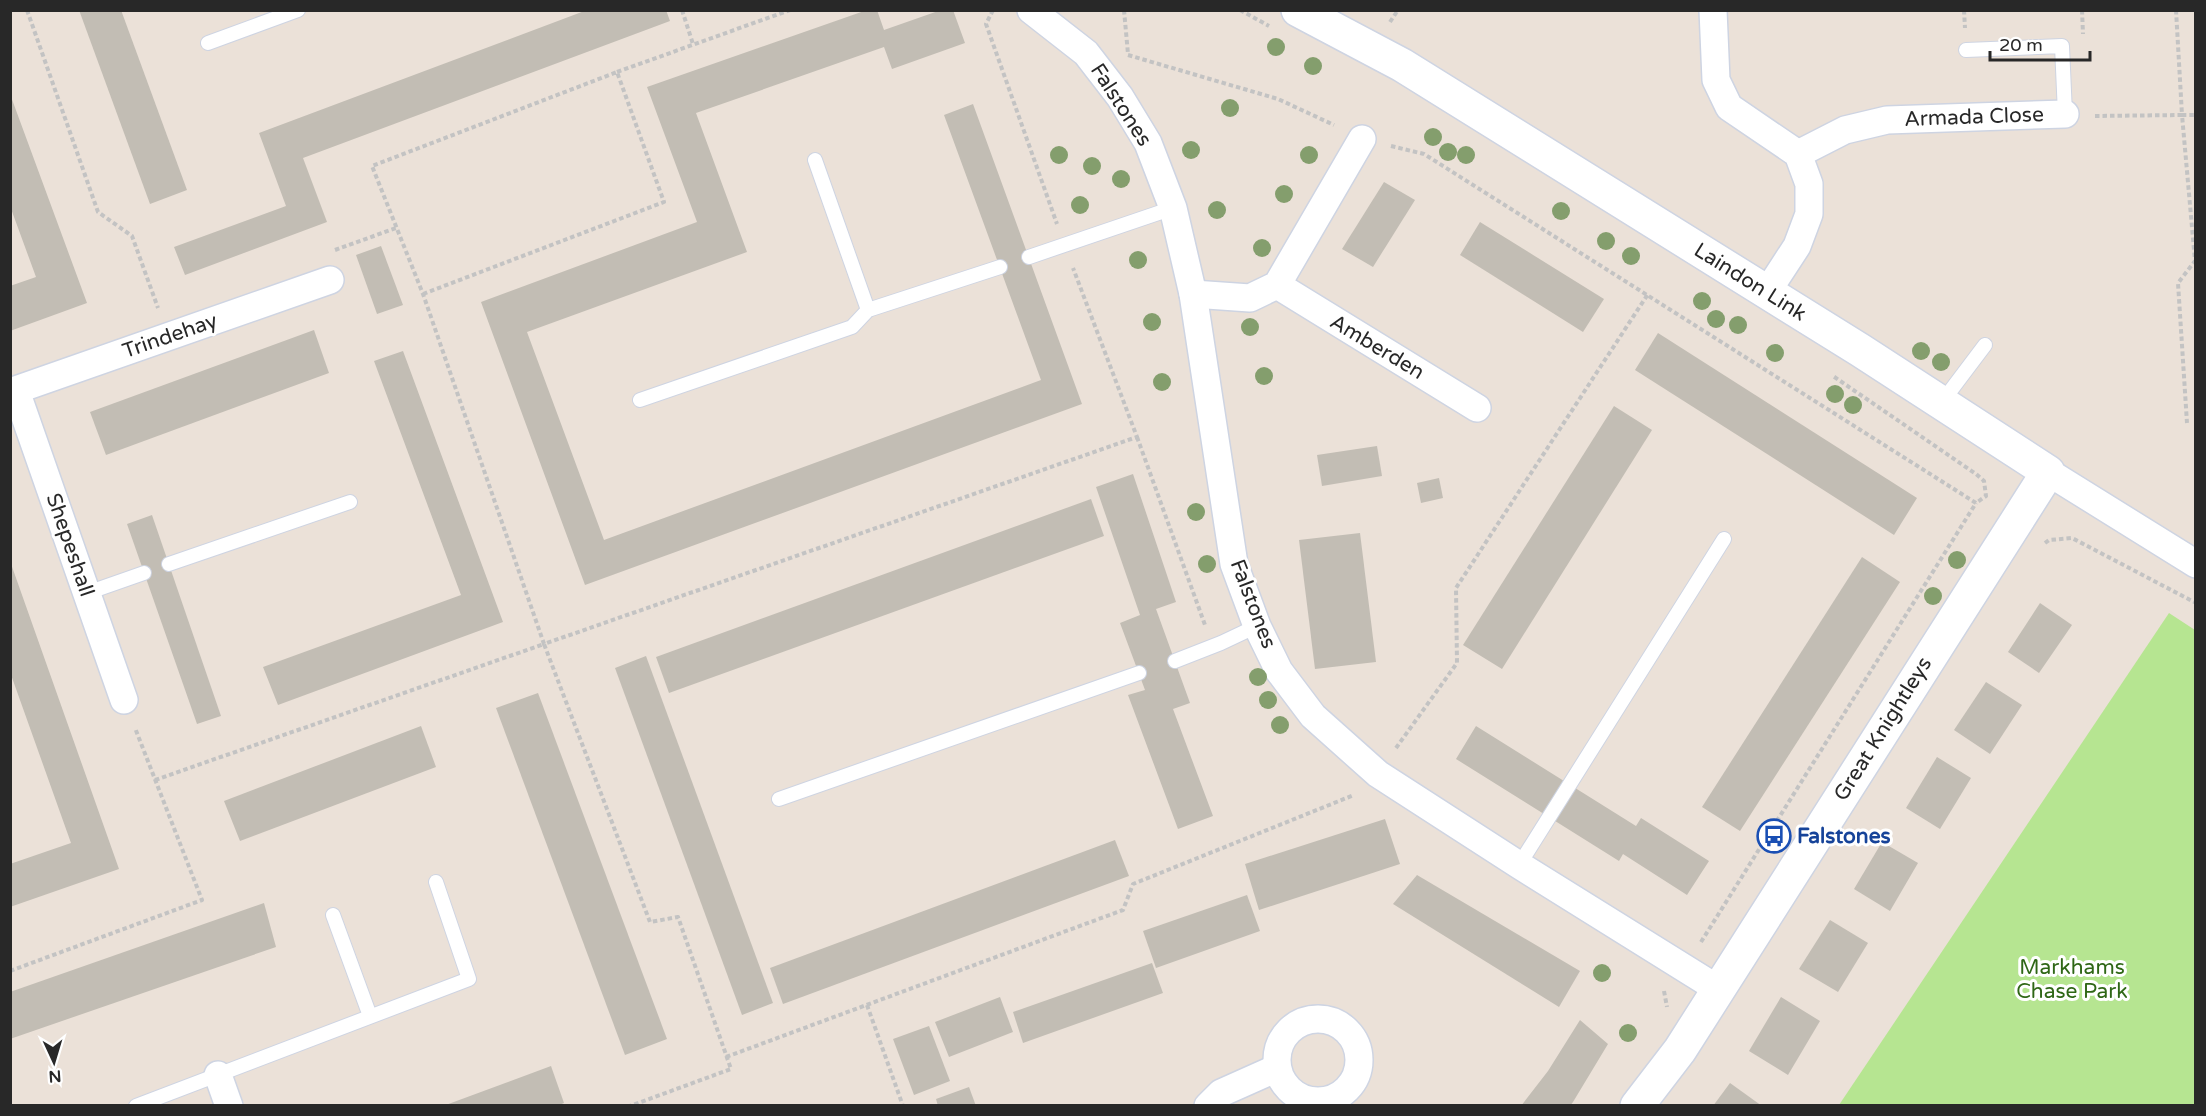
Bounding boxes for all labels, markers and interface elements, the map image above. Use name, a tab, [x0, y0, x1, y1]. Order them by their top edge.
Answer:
scale bar	[1990, 24, 2090, 62]
text: 20 m	[1999, 34, 2043, 56]
street label: Falstones	[1085, 59, 1157, 151]
street label: Armada Close	[1904, 102, 2044, 132]
street label: Laindon Link	[1689, 238, 1811, 326]
street label: Trindehay	[119, 308, 221, 364]
street label: Amberden	[1325, 309, 1429, 385]
street label: Shepeshall	[41, 490, 99, 600]
street label: Falstones	[1225, 556, 1281, 652]
street label: Great Knightleys	[1829, 652, 1937, 806]
bus stop icon: Falstones	[1756, 818, 1792, 854]
place label: Falstones	[1797, 824, 1891, 849]
park label: Markhams Chase Park	[2016, 955, 2128, 1004]
north arrow	[24, 1032, 84, 1092]
text: N	[48, 1066, 62, 1086]

